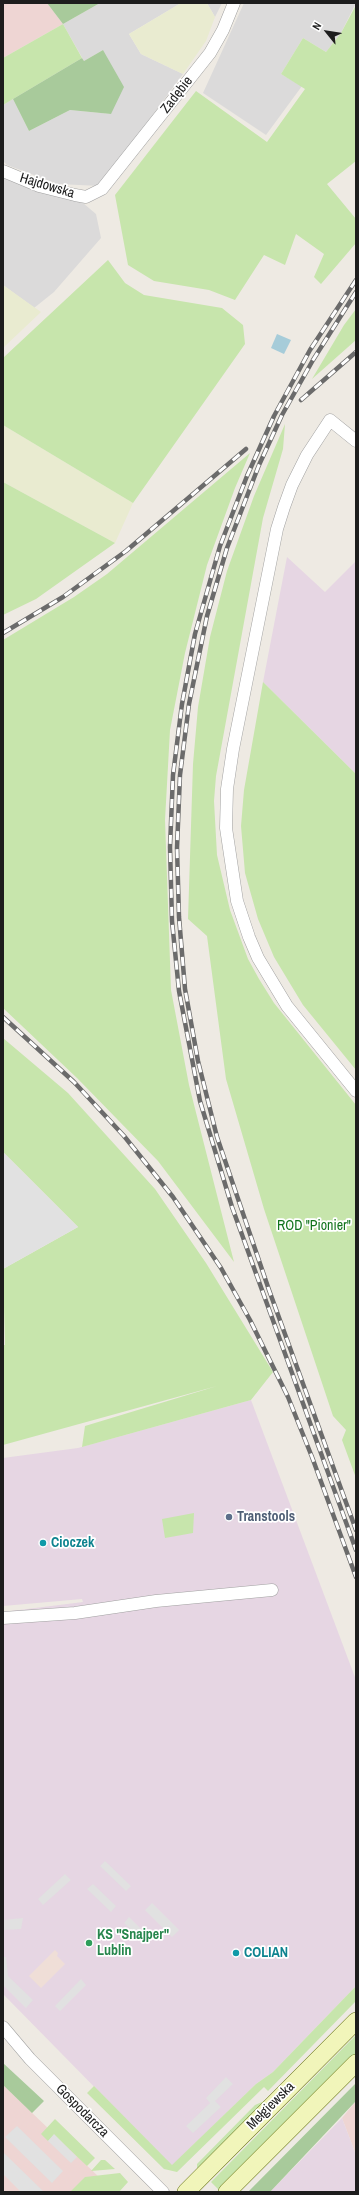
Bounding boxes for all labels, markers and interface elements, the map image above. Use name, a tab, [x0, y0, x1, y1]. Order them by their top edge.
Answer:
north arrow	[307, 12, 347, 52]
text: N	[309, 20, 324, 32]
street label: Zadębie	[157, 73, 197, 117]
street label: Hajdowska	[18, 170, 76, 202]
park label: ROD "Pionier"	[277, 1218, 351, 1234]
place label: Transtools	[237, 1509, 295, 1525]
marker: Transtools	[224, 1512, 234, 1522]
place label: Cioczek	[51, 1535, 94, 1551]
marker: Cioczek	[38, 1538, 48, 1548]
place label: KS "Snajper" Lublin	[97, 1927, 169, 1960]
marker: KS "Snajper" Lublin	[84, 1938, 94, 1948]
place label: COLIAN	[244, 1945, 288, 1961]
marker: COLIAN	[231, 1948, 241, 1958]
street label: Mełgiewska	[244, 2079, 298, 2133]
street label: Gospodarcza	[52, 2081, 112, 2141]

